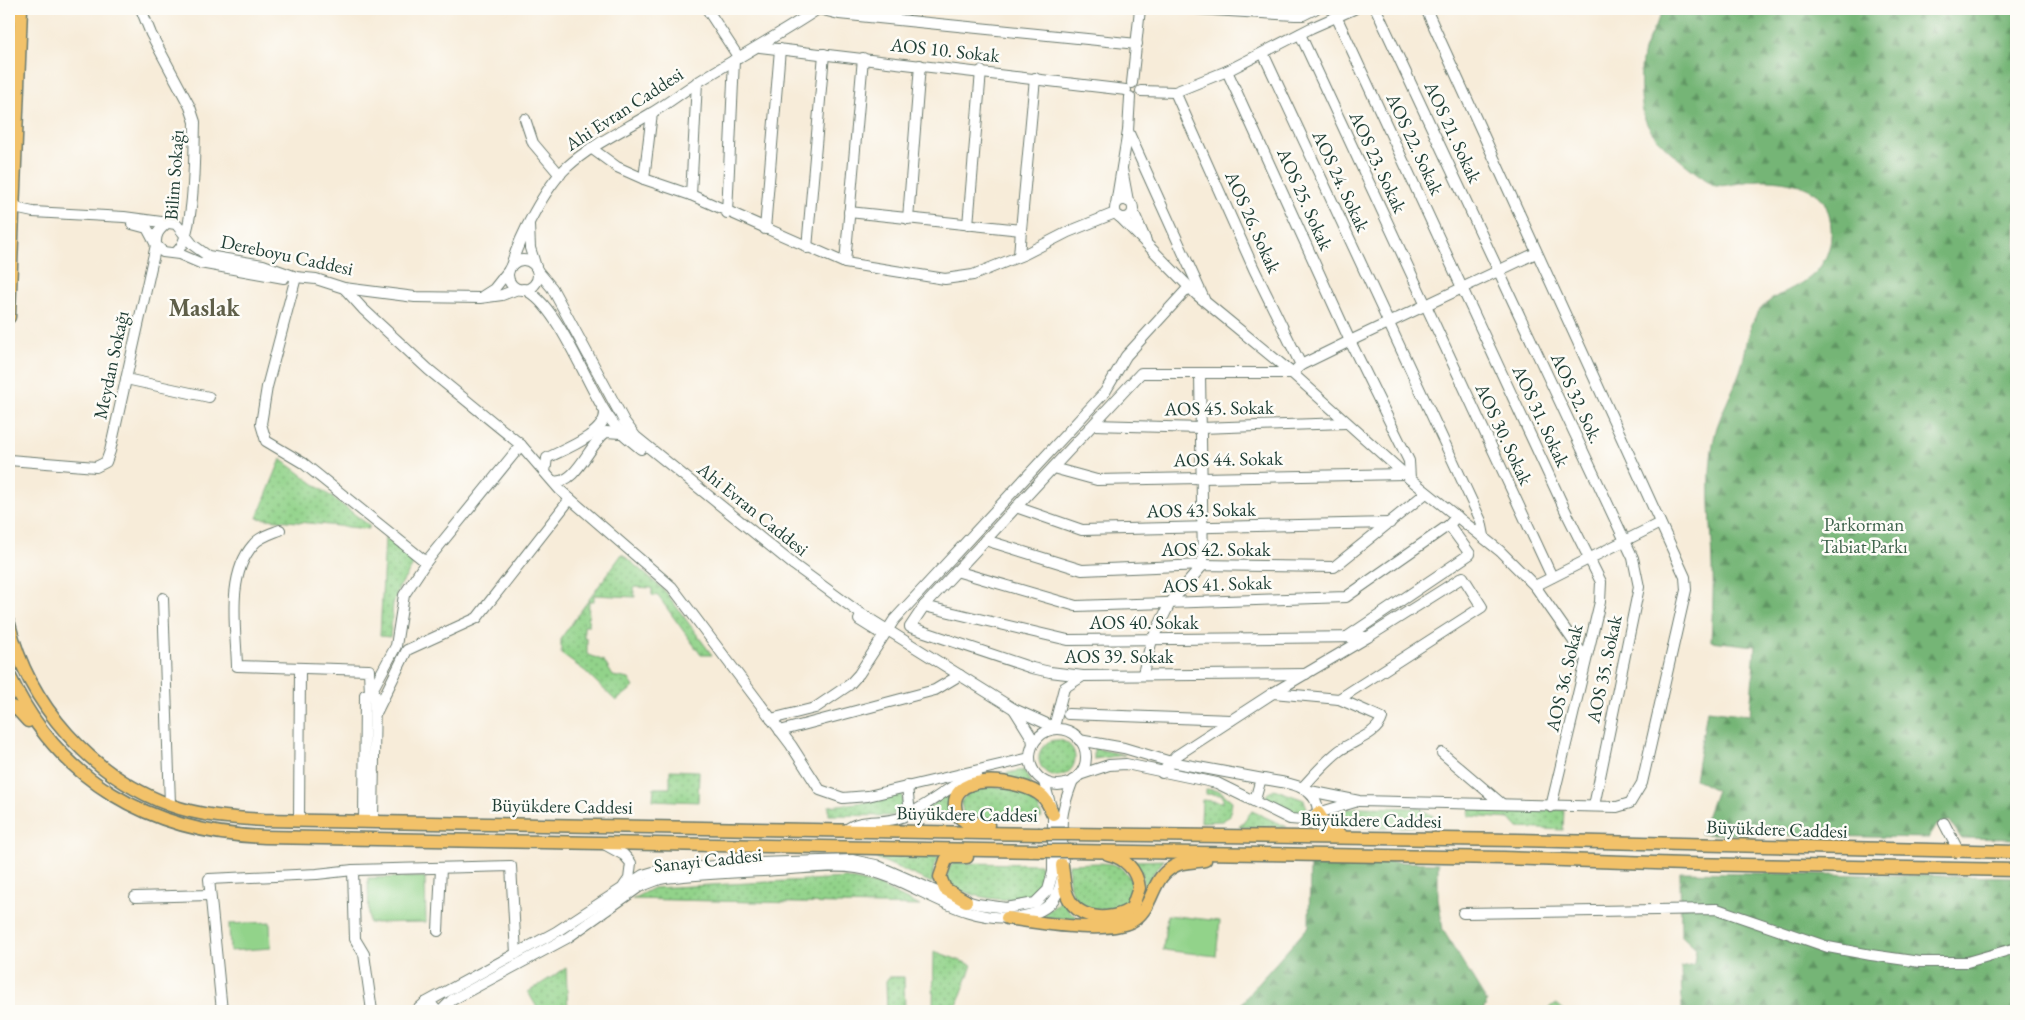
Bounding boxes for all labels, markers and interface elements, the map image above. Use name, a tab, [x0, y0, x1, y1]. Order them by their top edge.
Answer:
street label: AOS 10. Sokak	[888, 32, 1002, 68]
street label: Ahi Evran Caddesi	[559, 61, 688, 157]
street label: AOS 21. Sokak	[1418, 76, 1488, 188]
street label: AOS 22. Sokak	[1380, 88, 1450, 200]
street label: AOS 23. Sokak	[1343, 106, 1413, 218]
street label: AOS 24. Sokak	[1306, 125, 1376, 237]
street label: Bilim Sokağı	[158, 128, 190, 221]
street label: AOS 25. Sokak	[1271, 143, 1339, 255]
street label: AOS 26. Sokak	[1219, 166, 1287, 278]
street label: Dereboyu Caddesi	[218, 229, 356, 281]
district label: Maslak	[168, 292, 240, 323]
street label: Meydan Sokağı	[87, 308, 135, 422]
street label: AOS 32. Sok.	[1545, 348, 1609, 447]
street label: AOS 31. Sokak	[1506, 360, 1576, 472]
street label: AOS 30. Sokak	[1469, 378, 1539, 490]
street label: AOS 45. Sokak	[1163, 395, 1275, 421]
street label: AOS 44. Sokak	[1172, 446, 1284, 472]
street label: Ahi Evran Caddesi	[691, 456, 814, 562]
street label: AOS 43. Sokak	[1145, 497, 1257, 523]
park label: Parkorman Tabiat Parkı	[1820, 512, 1908, 559]
street label: AOS 42. Sokak	[1160, 537, 1272, 562]
street label: AOS 41. Sokak	[1161, 570, 1273, 598]
street label: AOS 40. Sokak	[1088, 610, 1200, 635]
street label: AOS 35. Sokak	[1580, 612, 1628, 726]
street label: AOS 36. Sokak	[1539, 621, 1589, 735]
street label: AOS 39. Sokak	[1063, 644, 1175, 669]
street label: Büyükdere Caddesi	[491, 792, 633, 820]
street label: Büyükdere Caddesi	[896, 800, 1038, 828]
street label: Büyükdere Caddesi	[1300, 806, 1442, 834]
street label: Büyükdere Caddesi	[1706, 814, 1848, 844]
street label: Sanayi Caddesi	[652, 842, 764, 878]

